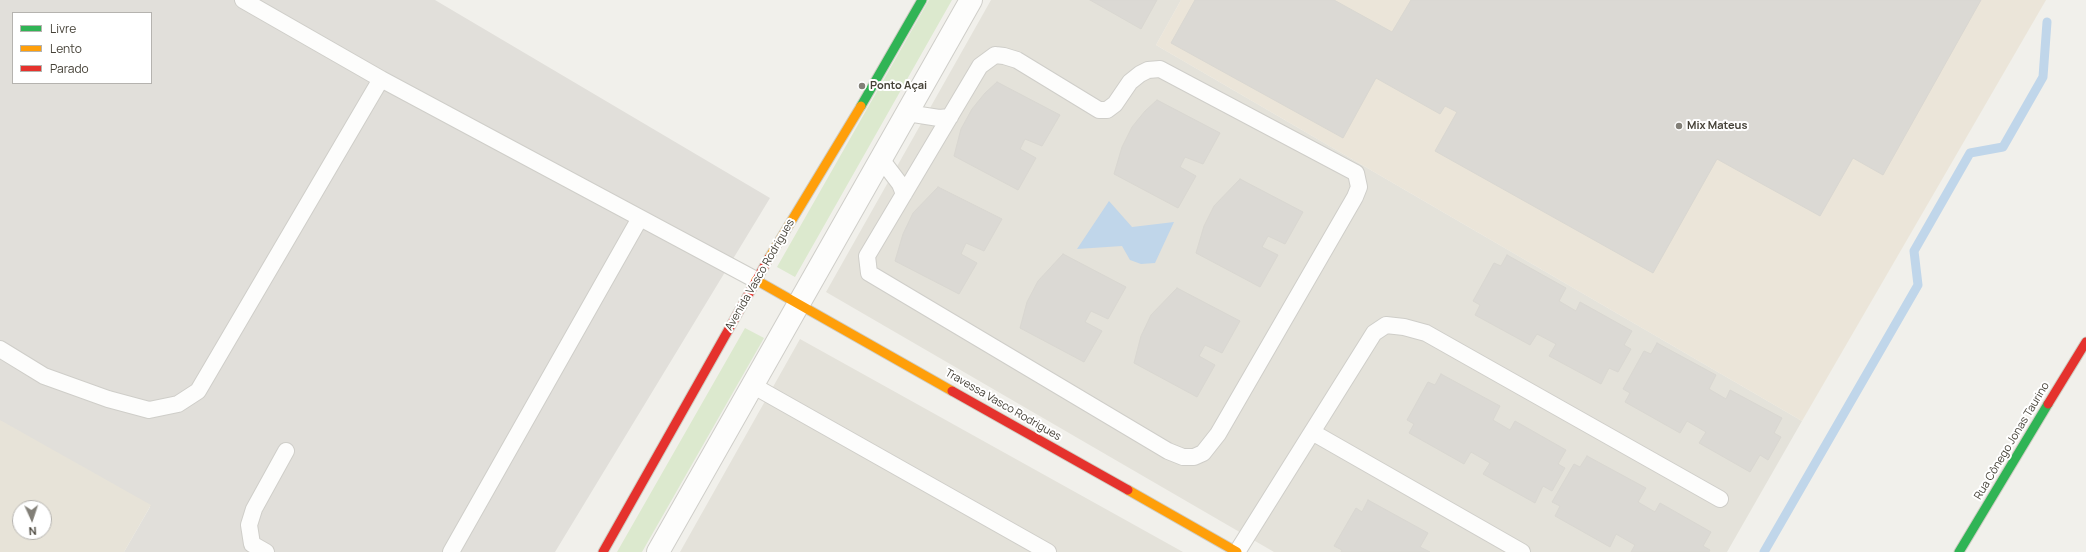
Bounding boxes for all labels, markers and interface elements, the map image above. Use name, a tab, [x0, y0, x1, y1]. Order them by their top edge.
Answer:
legend	[12, 12, 152, 84]
text: Livre	[50, 20, 76, 37]
text: Lento	[50, 40, 82, 57]
text: Parado	[50, 60, 89, 77]
place label: Ponto Açai	[870, 79, 927, 93]
marker: Ponto Açai	[857, 81, 867, 91]
place label: Mix Mateus	[1687, 119, 1747, 133]
marker: Mix Mateus	[1674, 121, 1684, 131]
street label: Avenida Vasco Rodrigues	[723, 217, 797, 333]
street label: Travessa Vasco Rodrigues	[943, 366, 1063, 444]
street label: Rua Cônego Jonas Taurino	[1972, 380, 2052, 502]
north arrow	[12, 500, 52, 540]
text: N	[28, 524, 37, 539]

